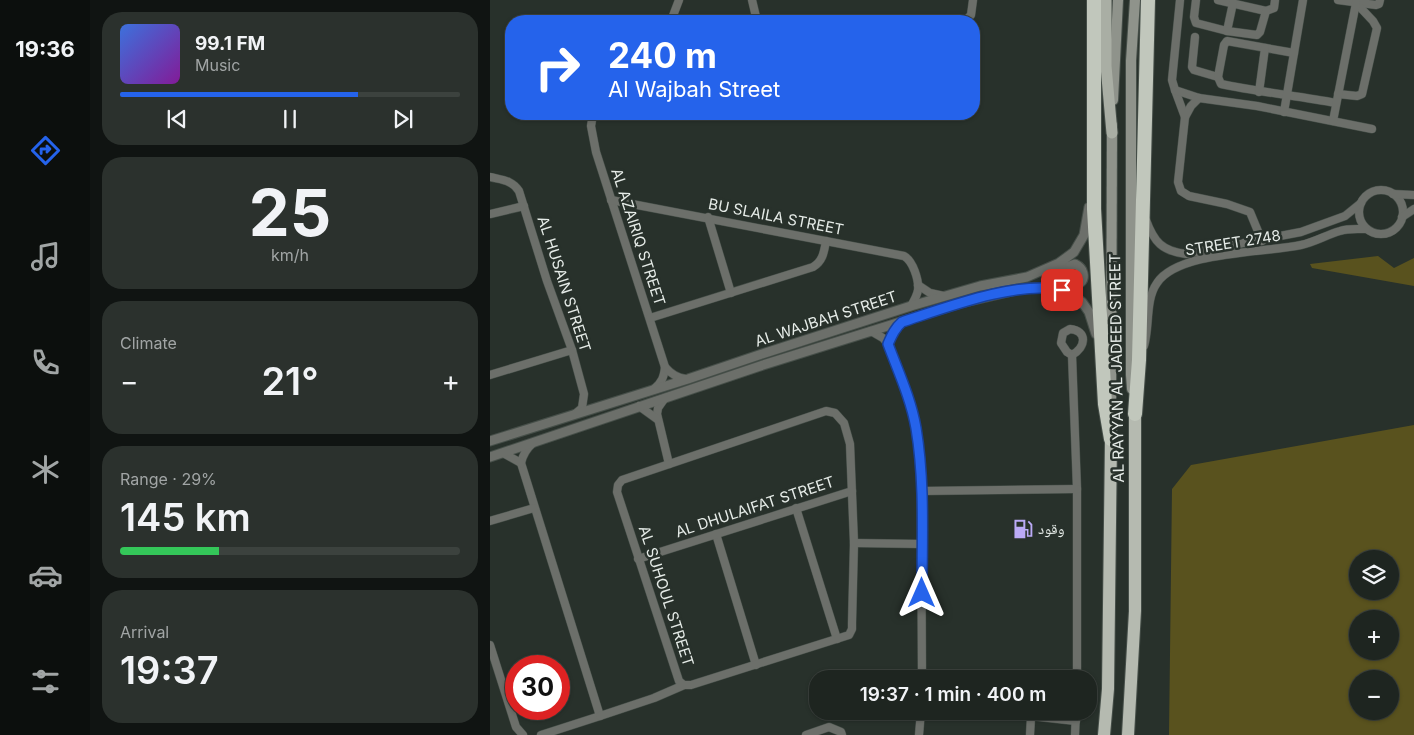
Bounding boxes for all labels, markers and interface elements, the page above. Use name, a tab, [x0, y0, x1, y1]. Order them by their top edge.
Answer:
text: 99.1 FM	[195, 32, 265, 55]
text: 240 m	[608, 34, 717, 76]
icon: right	[525, 35, 590, 100]
text: 19:36	[15, 36, 75, 62]
text: Music	[195, 55, 240, 75]
text: Al Wajbah Street	[608, 76, 780, 102]
icon: previous	[163, 105, 191, 133]
icon: pause	[276, 105, 304, 133]
icon: next	[389, 105, 417, 133]
icon: directions	[28, 133, 63, 168]
street label: AL AZAIRIQ STREET	[607, 166, 670, 308]
text: 25	[249, 173, 331, 252]
street label: BU SLAILA STREET	[707, 194, 845, 239]
street label: AL HUSAIN STREET	[534, 214, 595, 354]
street label: STREET 2748	[1184, 226, 1282, 259]
icon: music	[28, 239, 63, 274]
text: km/h	[271, 245, 309, 265]
street label: AL RAYYAN AL JADEED STREET	[1105, 253, 1128, 483]
pin	[1041, 269, 1083, 311]
icon: arrive	[1048, 276, 1076, 304]
street label: AL WAJBAH STREET	[752, 287, 899, 350]
text: Climate	[120, 333, 177, 353]
icon: phone	[28, 345, 63, 380]
text: 21°	[261, 358, 319, 404]
text: −	[120, 364, 139, 398]
text: +	[441, 364, 460, 398]
icon: climate	[28, 452, 63, 487]
text: Range · 29%	[120, 469, 217, 489]
street label: AL DHULAIFAT STREET	[673, 472, 837, 541]
text: 145 km	[120, 494, 251, 540]
fuel station icon: وقود	[1012, 518, 1034, 540]
place label: وقود	[1038, 519, 1065, 538]
street label: AL SUHOUL STREET	[635, 523, 698, 669]
map controls	[1349, 550, 1399, 720]
button: layers	[1349, 550, 1399, 600]
icon: car	[28, 558, 63, 593]
position arrow	[895, 566, 947, 618]
button: +	[1349, 610, 1399, 660]
text: Arrival	[120, 622, 169, 642]
text: 19:37	[120, 647, 219, 693]
speed limit sign: 30	[505, 655, 570, 720]
icon: filters	[28, 664, 63, 699]
button: −	[1349, 670, 1399, 720]
text: 19:37 · 1 min · 400 m	[860, 683, 1046, 706]

